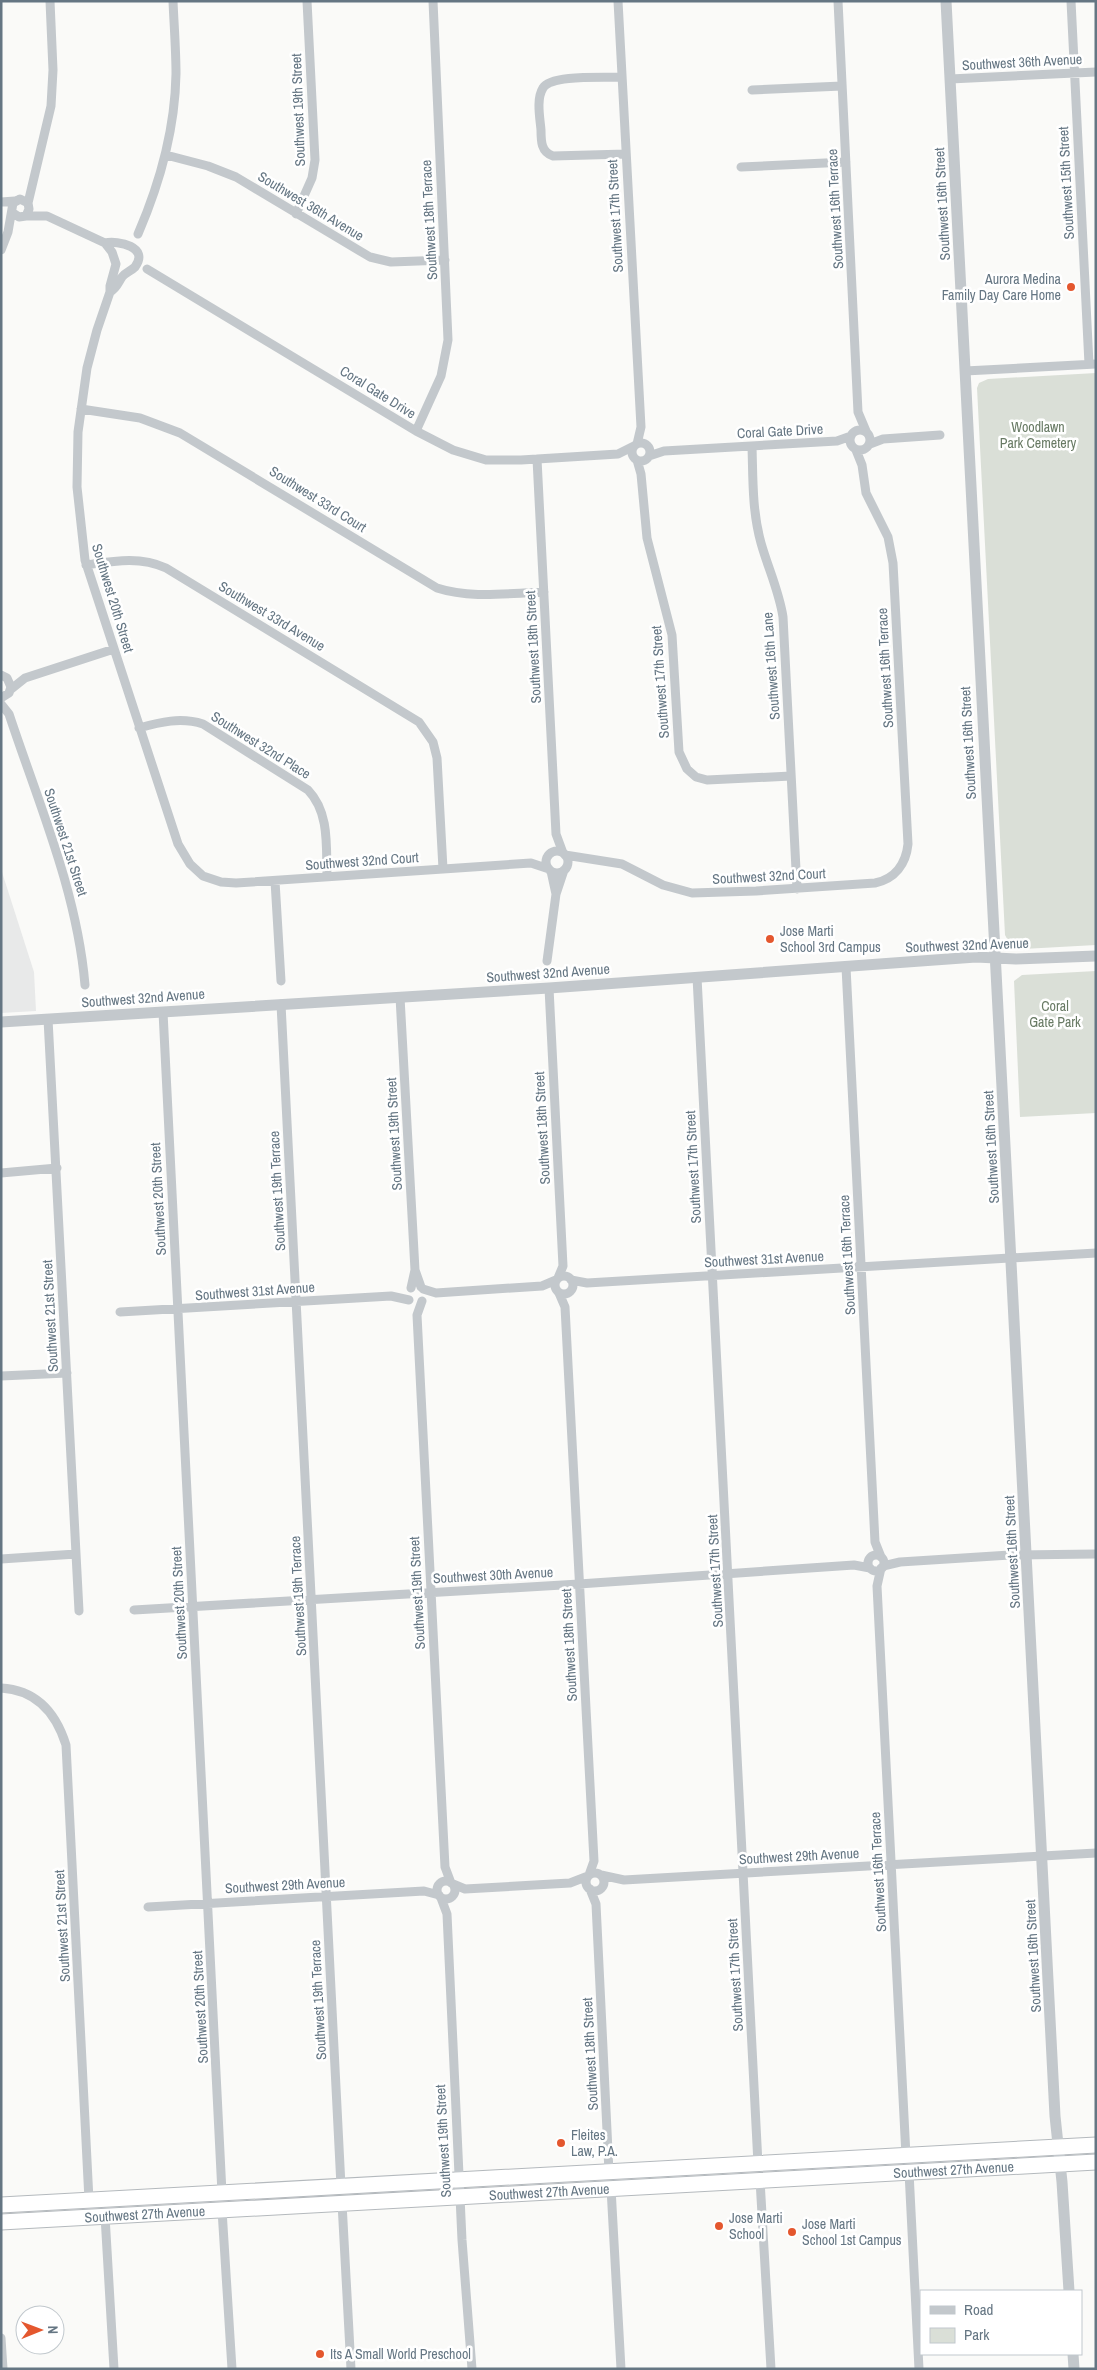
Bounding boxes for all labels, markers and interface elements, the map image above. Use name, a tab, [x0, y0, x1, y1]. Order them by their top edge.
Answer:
street label: Southwest 36th Avenue	[961, 50, 1083, 74]
street label: Southwest 19th Street	[287, 53, 309, 167]
street label: Southwest 15th Street	[1054, 126, 1078, 240]
street label: Southwest 16th Street	[930, 147, 954, 261]
street label: Southwest 16th Terrace	[823, 148, 847, 270]
street label: Southwest 18th Terrace	[417, 159, 441, 281]
street label: Southwest 17th Street	[603, 159, 627, 273]
street label: Southwest 36th Avenue	[255, 167, 367, 245]
place label: Aurora Medina Family Day Care Home	[942, 270, 1062, 304]
marker: Aurora Medina Family Day Care Home	[1065, 281, 1077, 293]
street label: Coral Gate Drive	[337, 362, 419, 422]
park label: Woodlawn Park Cemetery	[1000, 418, 1077, 452]
street label: Coral Gate Drive	[737, 420, 823, 442]
street label: Southwest 33rd Court	[266, 462, 370, 536]
street label: Southwest 20th Street	[88, 541, 138, 655]
street label: Southwest 33rd Avenue	[215, 577, 329, 655]
street label: Southwest 18th Street	[521, 590, 545, 704]
street label: Southwest 16th Terrace	[873, 607, 897, 729]
street label: Southwest 16th Lane	[758, 612, 784, 720]
street label: Southwest 17th Street	[647, 625, 673, 739]
street label: Southwest 16th Street	[956, 686, 980, 800]
street label: Southwest 32nd Place	[208, 707, 314, 783]
street label: Southwest 21st Street	[40, 786, 92, 898]
street label: Southwest 32nd Court	[305, 848, 419, 874]
street label: Southwest 32nd Court	[712, 864, 826, 888]
place label: Jose Marti School 3rd Campus	[780, 922, 881, 956]
marker: Jose Marti School 3rd Campus	[764, 933, 776, 945]
street label: Southwest 32nd Avenue	[905, 934, 1029, 956]
street label: Southwest 32nd Avenue	[486, 960, 610, 986]
street label: Southwest 32nd Avenue	[81, 985, 205, 1011]
park label: Coral Gate Park	[1029, 997, 1081, 1031]
street label: Southwest 18th Street	[530, 1071, 554, 1185]
street label: Southwest 19th Street	[382, 1077, 406, 1191]
street label: Southwest 16th Street	[979, 1090, 1003, 1204]
street label: Southwest 17th Street	[681, 1110, 705, 1224]
street label: Southwest 19th Terrace	[265, 1130, 289, 1252]
street label: Southwest 20th Street	[146, 1142, 170, 1256]
street label: Southwest 16th Terrace	[835, 1194, 859, 1316]
street label: Southwest 31st Avenue	[704, 1247, 824, 1271]
street label: Southwest 21st Street	[38, 1259, 62, 1373]
street label: Southwest 31st Avenue	[195, 1278, 315, 1304]
street label: Southwest 16th Street	[1000, 1495, 1024, 1609]
street label: Southwest 17th Street	[703, 1514, 727, 1628]
street label: Southwest 19th Terrace	[286, 1535, 310, 1657]
street label: Southwest 19th Street	[405, 1536, 429, 1650]
street label: Southwest 20th Street	[167, 1546, 191, 1660]
street label: Southwest 30th Avenue	[432, 1563, 554, 1587]
street label: Southwest 18th Street	[557, 1588, 581, 1702]
street label: Southwest 16th Terrace	[866, 1811, 890, 1933]
street label: Southwest 29th Avenue	[738, 1844, 860, 1868]
street label: Southwest 21st Street	[50, 1869, 74, 1983]
street label: Southwest 29th Avenue	[224, 1873, 346, 1897]
street label: Southwest 16th Street	[1021, 1899, 1045, 2013]
street label: Southwest 17th Street	[723, 1918, 747, 2032]
street label: Southwest 19th Terrace	[306, 1939, 330, 2061]
street label: Southwest 20th Street	[188, 1950, 212, 2064]
street label: Southwest 18th Street	[578, 1997, 602, 2111]
street label: Southwest 19th Street	[431, 2084, 455, 2198]
place label: Fleites Law, P.A.	[571, 2126, 618, 2160]
marker: Fleites Law, P.A.	[555, 2137, 567, 2149]
street label: Southwest 27th Avenue	[893, 2158, 1014, 2182]
street label: Southwest 27th Avenue	[488, 2180, 610, 2204]
street label: Southwest 27th Avenue	[84, 2202, 205, 2226]
place label: Jose Marti School	[729, 2209, 783, 2243]
place label: Jose Marti School 1st Campus	[802, 2215, 902, 2249]
marker: Jose Marti School	[713, 2220, 725, 2232]
marker: Jose Marti School 1st Campus	[786, 2226, 798, 2238]
legend	[920, 2290, 1082, 2355]
text: Road	[964, 2299, 993, 2320]
north arrow	[15, 2305, 65, 2355]
text: Park	[964, 2324, 990, 2345]
text: N	[44, 2325, 62, 2334]
place label: Its A Small World Preschool	[330, 2345, 471, 2363]
marker: Its A Small World Preschool	[314, 2348, 326, 2360]

